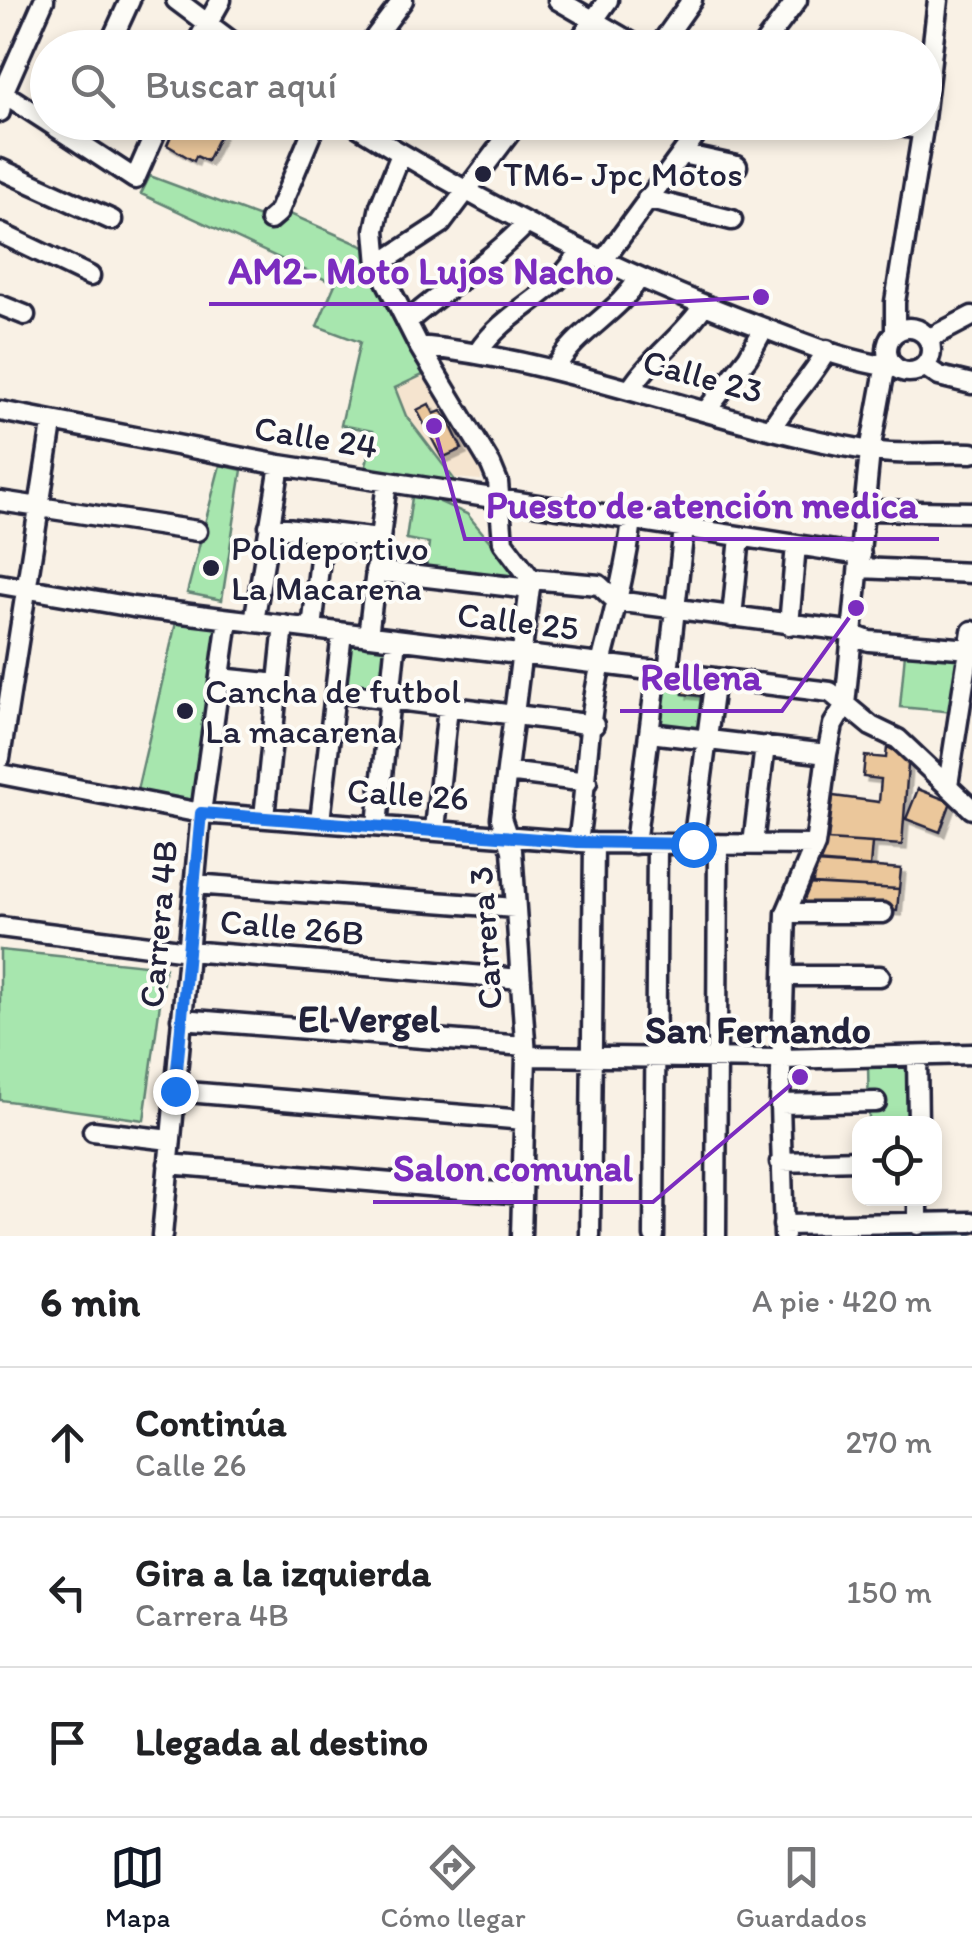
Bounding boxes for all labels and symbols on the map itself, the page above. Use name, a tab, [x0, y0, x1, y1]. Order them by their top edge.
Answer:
place label: TM6- Jpc Motos	[503, 153, 743, 195]
marker: TM6- Jpc Motos	[472, 163, 494, 185]
callout: AM2- Moto Lujos Nacho	[209, 236, 634, 304]
text: AM2- Moto Lujos Nacho	[228, 248, 614, 294]
street label: Calle 23	[638, 340, 768, 412]
street label: Calle 24	[251, 407, 381, 467]
callout: Puesto de atención medica	[465, 471, 939, 539]
text: Puesto de atención medica	[486, 482, 918, 528]
place label: Polideportivo La Macarena	[231, 527, 429, 609]
marker: Polideportivo La Macarena	[200, 557, 222, 579]
street label: Calle 25	[455, 593, 581, 649]
callout: Rellena	[620, 643, 782, 711]
text: Rellena	[640, 654, 762, 700]
place label: Cancha de futbol La macarena	[205, 670, 461, 752]
marker: Cancha de futbol La macarena	[174, 700, 196, 722]
street label: Calle 26	[346, 769, 470, 819]
route start	[671, 822, 717, 868]
street label: Carrera 4B	[130, 838, 186, 1010]
street label: Carrera 3	[459, 865, 511, 1011]
street label: Calle 26B	[218, 900, 366, 954]
district label: El Vergel	[298, 996, 440, 1042]
district label: San Fernando	[645, 1007, 871, 1053]
route end	[153, 1069, 199, 1115]
callout: Salon comunal	[373, 1134, 653, 1202]
text: Salon comunal	[393, 1145, 633, 1191]

